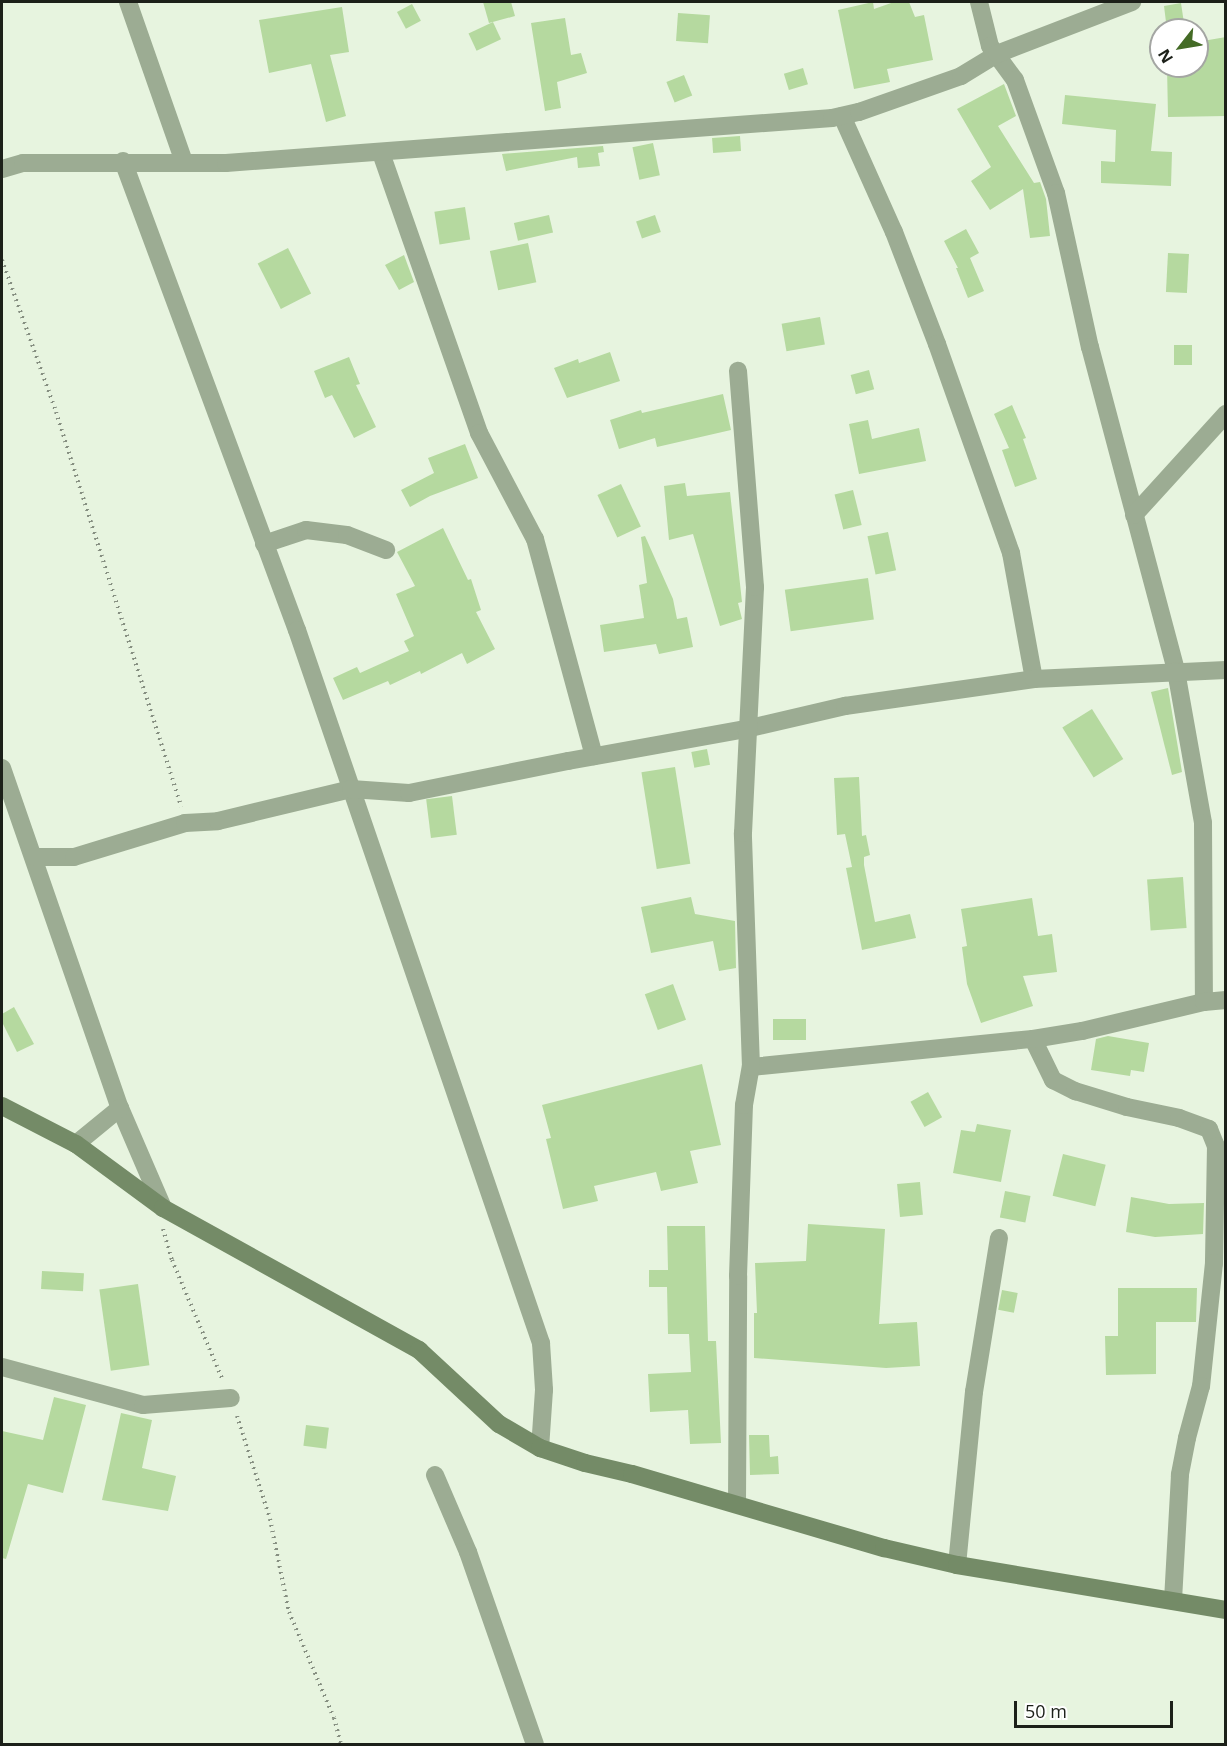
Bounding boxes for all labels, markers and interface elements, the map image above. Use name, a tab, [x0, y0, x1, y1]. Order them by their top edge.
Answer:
north arrow	[1149, 18, 1209, 78]
text: N	[1153, 45, 1178, 67]
scale bar	[1017, 1689, 1176, 1727]
text: 50 m	[1025, 1699, 1067, 1723]

